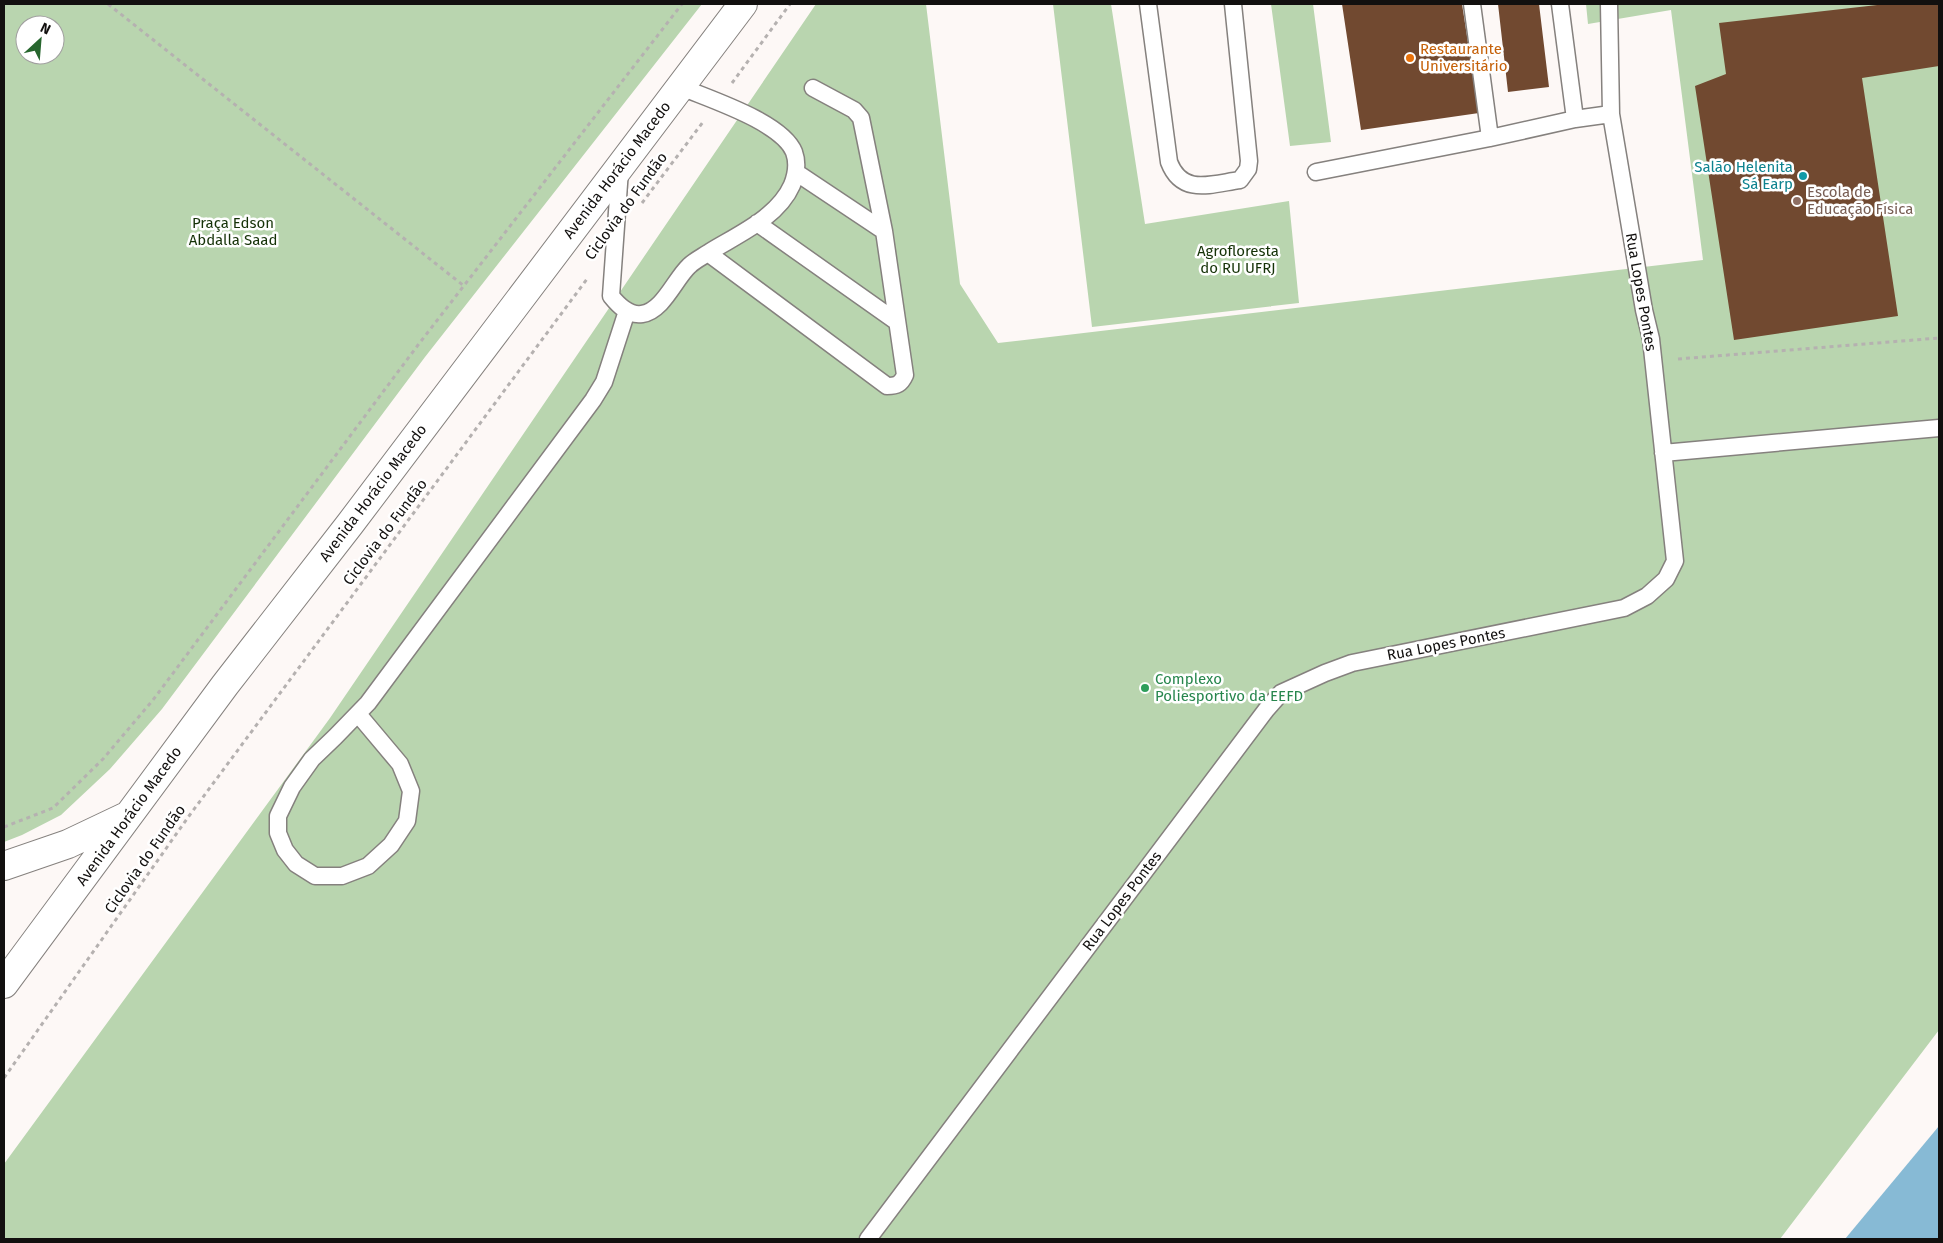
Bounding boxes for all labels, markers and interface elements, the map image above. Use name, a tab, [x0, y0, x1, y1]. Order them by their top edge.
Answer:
north arrow	[15, 15, 65, 65]
text: N	[38, 19, 53, 38]
place label: Restaurante Universitário	[1420, 40, 1508, 75]
marker: Restaurante Universitário	[1404, 52, 1416, 64]
street label: Avenida Horácio Macedo	[559, 98, 675, 242]
street label: Ciclovia do Fundão	[581, 149, 671, 263]
place label: Salão Helenita Sá Earp	[1694, 158, 1793, 193]
marker: Salão Helenita Sá Earp	[1797, 170, 1809, 182]
place label: Escola de Educação Física	[1807, 183, 1914, 218]
marker: Escola de Educação Física	[1791, 195, 1803, 207]
park label: Praça Edson Abdalla Saad	[189, 214, 277, 249]
street label: Rua Lopes Pontes	[1622, 231, 1660, 353]
park label: Agrofloresta do RU UFRJ	[1197, 242, 1279, 277]
street label: Avenida Horácio Macedo	[315, 421, 431, 565]
street label: Ciclovia do Fundão	[339, 475, 431, 589]
street label: Rua Lopes Pontes	[1385, 624, 1507, 664]
place label: Complexo Poliesportivo da EEFD	[1155, 670, 1303, 705]
marker: Complexo Poliesportivo da EEFD	[1139, 682, 1151, 694]
street label: Avenida Horácio Macedo	[73, 743, 185, 889]
street label: Ciclovia do Fundão	[101, 801, 189, 917]
street label: Rua Lopes Pontes	[1079, 848, 1165, 954]

